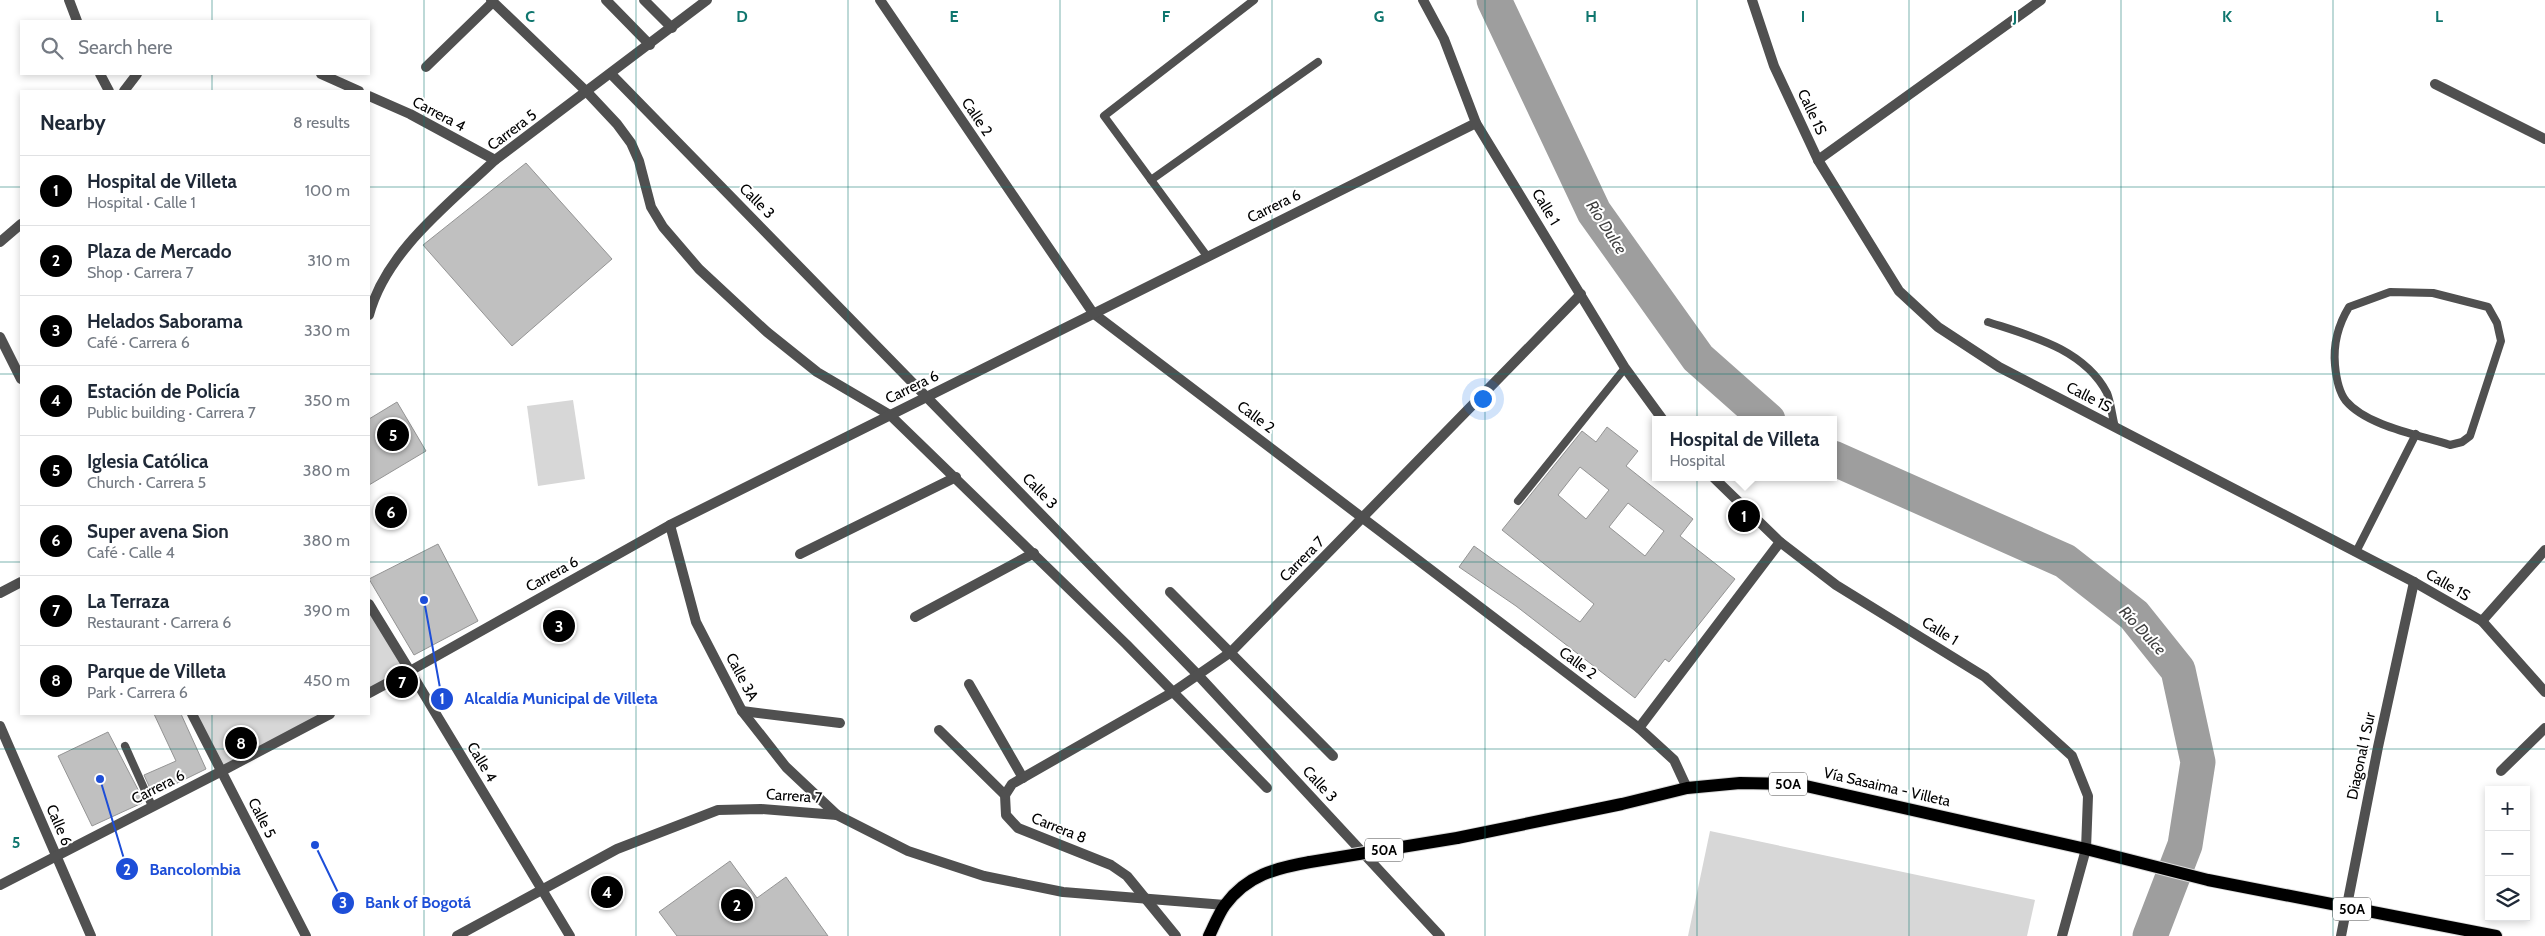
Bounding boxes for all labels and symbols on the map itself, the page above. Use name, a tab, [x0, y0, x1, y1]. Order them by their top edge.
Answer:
text: C	[525, 7, 535, 26]
text: D	[736, 7, 748, 26]
text: E	[949, 7, 959, 26]
text: F	[1162, 7, 1171, 26]
text: G	[1374, 7, 1384, 26]
text: H	[1585, 7, 1597, 26]
text: I	[1801, 7, 1805, 26]
text: J	[2012, 7, 2017, 26]
text: K	[2222, 7, 2232, 26]
text: L	[2435, 7, 2443, 26]
street label: Calle 1S	[1794, 86, 1830, 138]
street label: Carrera 4	[409, 93, 469, 136]
street label: Calle 2	[958, 94, 996, 140]
street label: Carrera 5	[484, 106, 540, 154]
street label: Calle 3	[736, 180, 778, 222]
street label: Carrera 6	[1244, 185, 1304, 227]
street label: Calle 1	[1528, 185, 1564, 229]
water label: Río Dulce	[1582, 197, 1631, 258]
street label: Carrera 6	[882, 366, 942, 408]
street label: Calle 1S	[2063, 378, 2115, 416]
your location	[1470, 386, 1496, 412]
street label: Calle 2	[1234, 397, 1278, 437]
pin: 5	[377, 416, 409, 454]
street label: Calle 3	[1019, 469, 1061, 513]
pin: 6	[375, 493, 407, 531]
pin: 1	[1728, 497, 1760, 535]
street label: Carrera 7	[1276, 532, 1329, 585]
street label: Carrera 6	[523, 552, 581, 596]
street label: Calle 1S	[2423, 565, 2474, 605]
water label: Río Dulce	[2115, 602, 2170, 659]
pin: 3	[543, 607, 575, 645]
street label: Calle 1	[1919, 613, 1961, 649]
street label: Calle 2	[1556, 643, 1600, 683]
street label: Calle 3A	[722, 650, 762, 705]
pin: 7	[386, 663, 418, 701]
callout: Alcaldía Municipal de Villeta	[430, 683, 668, 714]
text: Alcaldía Municipal de Villeta	[464, 689, 658, 708]
text: 1	[439, 690, 445, 708]
street label: Diagonal 1 Sur	[2343, 710, 2379, 801]
pin: 8	[225, 724, 257, 762]
street label: Calle 4	[463, 739, 501, 785]
street label: Calle 3	[1299, 762, 1341, 806]
street label: Vía Sasaima - Villeta	[1822, 764, 1953, 811]
street label: Carrera 6	[128, 766, 188, 808]
road number: 50A	[1769, 772, 1807, 796]
street label: Carrera 7	[765, 785, 823, 807]
street label: Calle 5	[244, 795, 280, 841]
street label: Calle 6	[42, 802, 76, 848]
street label: Carrera 8	[1029, 809, 1089, 847]
text: 5	[12, 833, 20, 852]
road number: 50A	[1365, 838, 1403, 862]
callout: Bancolombia	[115, 854, 251, 885]
text: Bancolombia	[149, 860, 241, 879]
text: 2	[123, 861, 131, 879]
pin: 4	[591, 873, 623, 911]
pin: 2	[721, 886, 753, 924]
callout: Bank of Bogotá	[330, 887, 481, 918]
text: Bank of Bogotá	[365, 893, 471, 912]
text: 3	[339, 894, 347, 912]
road number: 50A	[2333, 898, 2371, 921]

